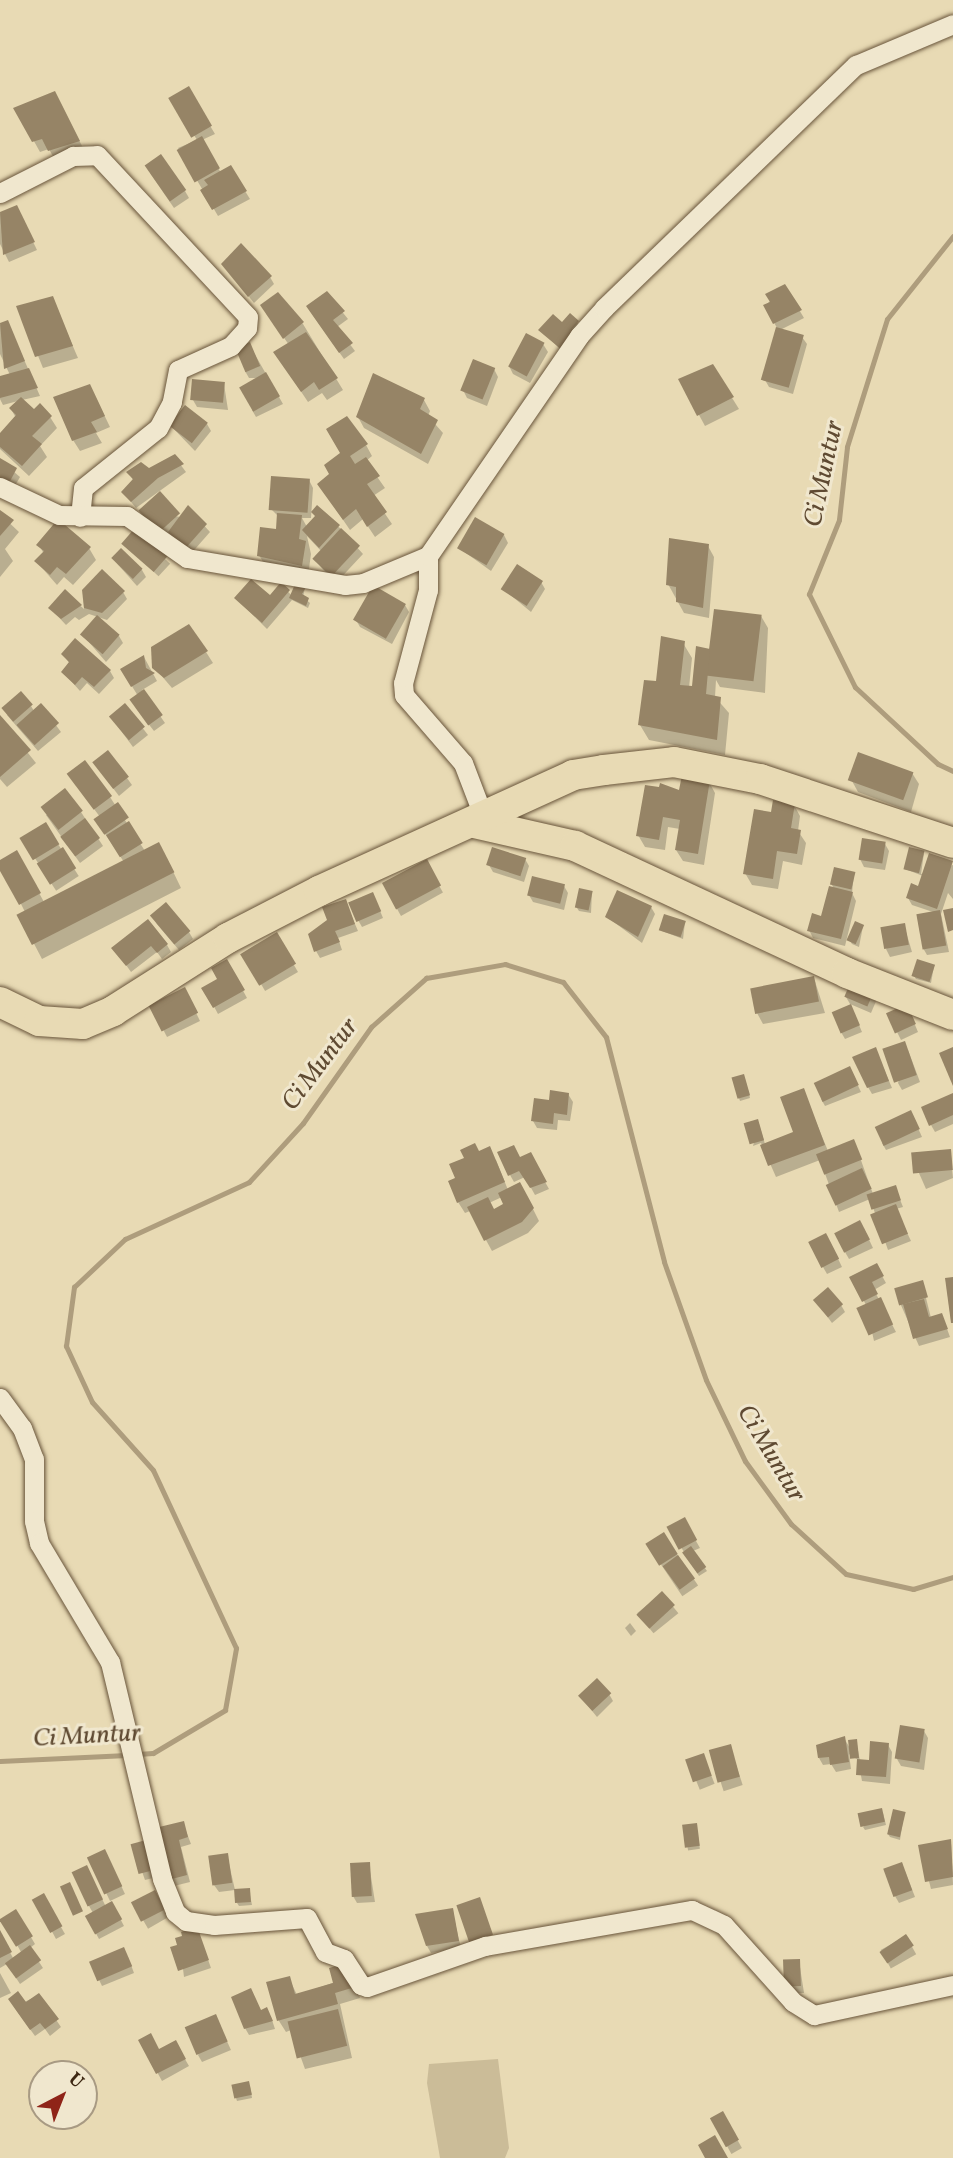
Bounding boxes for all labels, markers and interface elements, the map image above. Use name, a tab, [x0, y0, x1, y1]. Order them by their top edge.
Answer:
water label: Ci Muntur	[799, 418, 851, 530]
water label: Ci Muntur	[276, 1012, 366, 1118]
water label: Ci Muntur	[729, 1400, 811, 1508]
water label: Ci Muntur	[32, 1719, 142, 1755]
north arrow	[28, 2060, 98, 2130]
text: U	[62, 2067, 89, 2095]

